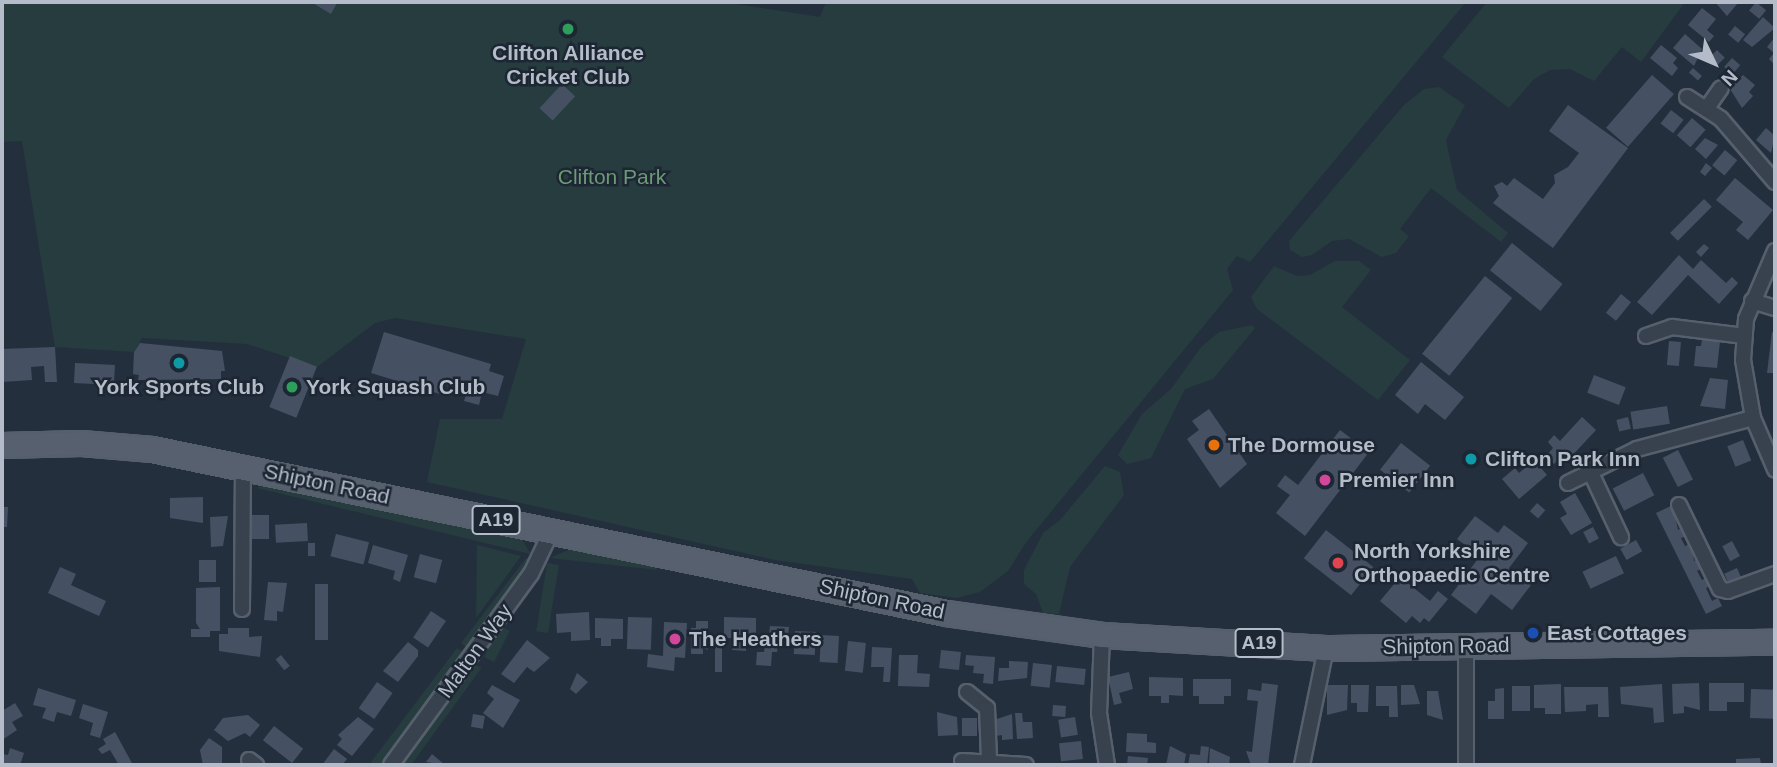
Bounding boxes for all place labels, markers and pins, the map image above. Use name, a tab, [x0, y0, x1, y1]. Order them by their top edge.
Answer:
marker: Clifton Alliance Cricket Club	[560, 21, 576, 37]
place label: Clifton Alliance Cricket Club	[492, 40, 644, 90]
marker: York Sports Club	[171, 355, 187, 371]
place label: York Sports Club	[94, 374, 264, 400]
place label: York Squash Club	[306, 374, 485, 400]
marker: York Squash Club	[284, 379, 300, 395]
place label: The Dormouse	[1228, 432, 1375, 458]
marker: The Dormouse	[1206, 437, 1222, 453]
place label: Clifton Park Inn	[1485, 446, 1640, 472]
marker: Clifton Park Inn	[1463, 451, 1479, 467]
place label: Premier Inn	[1339, 467, 1455, 493]
marker: Premier Inn	[1317, 472, 1333, 488]
place label: North Yorkshire Orthopaedic Centre	[1354, 538, 1550, 588]
marker: North Yorkshire Orthopaedic Centre	[1328, 553, 1348, 573]
place label: East Cottages	[1547, 620, 1687, 646]
marker: East Cottages	[1525, 625, 1541, 641]
place label: The Heathers	[689, 626, 822, 652]
marker: The Heathers	[667, 631, 683, 647]

